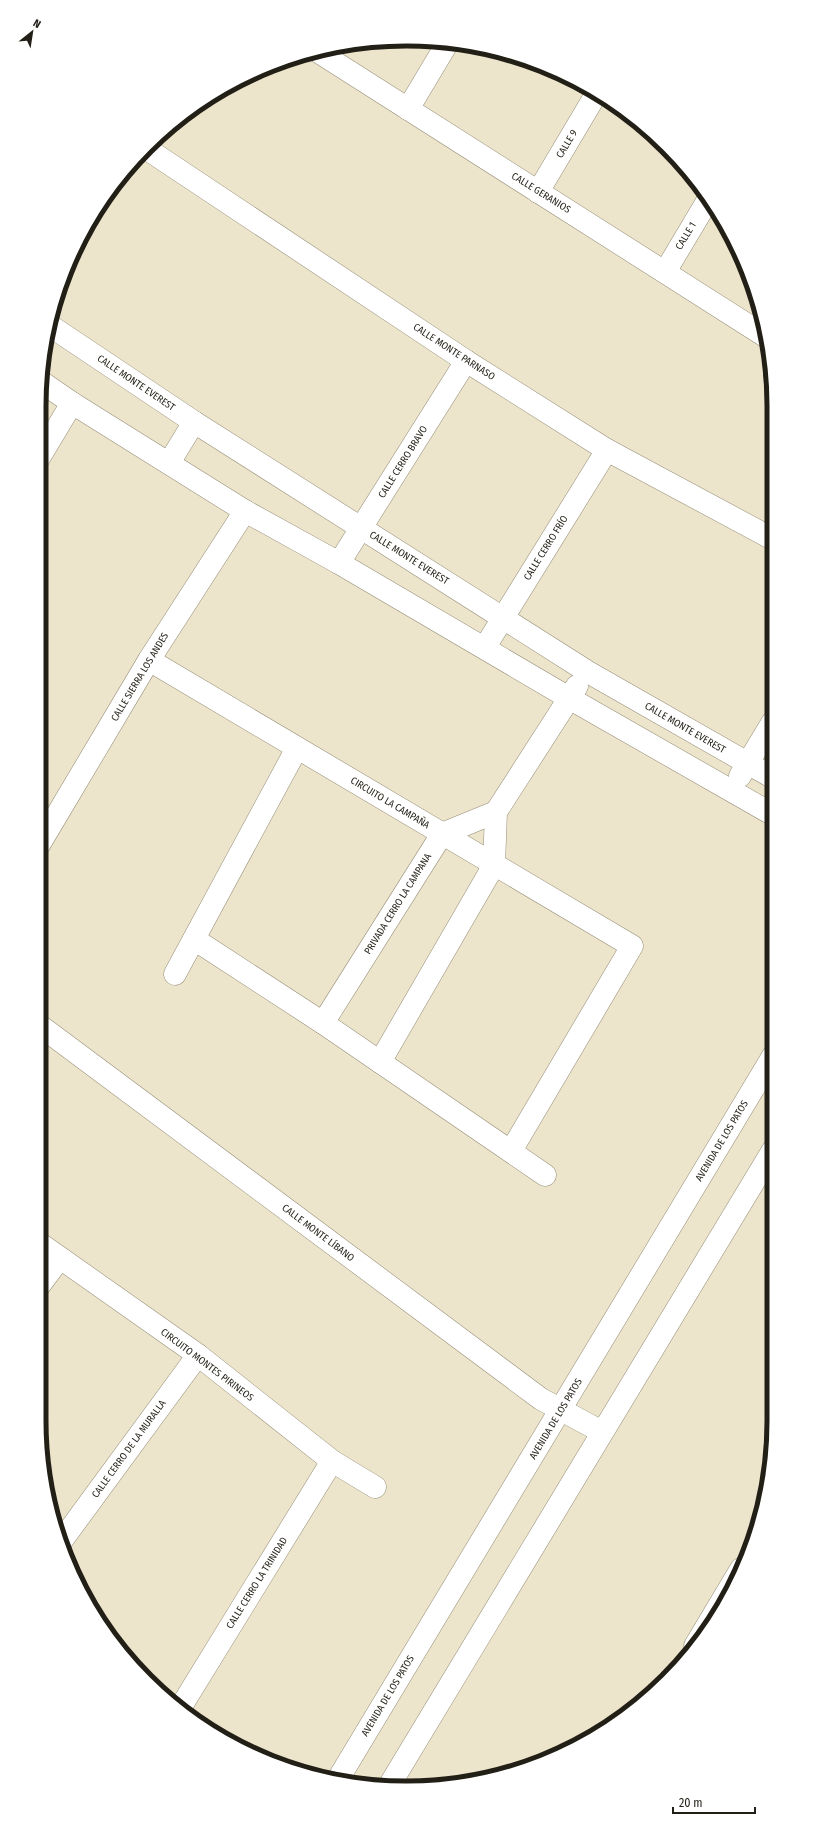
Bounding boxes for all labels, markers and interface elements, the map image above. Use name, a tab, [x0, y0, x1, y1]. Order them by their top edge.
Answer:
north arrow	[12, 12, 52, 52]
text: N	[31, 16, 43, 31]
street label: CALLE 9	[554, 127, 580, 160]
street label: CALLE GERANIOS	[509, 170, 573, 216]
street label: CALLE 1	[673, 220, 699, 252]
street label: CALLE MONTE PARNASO	[411, 321, 497, 383]
street label: CALLE MONTE EVEREST	[95, 353, 177, 414]
street label: CALLE CERRO BRAVO	[376, 424, 430, 500]
street label: CALLE CERRO FRÍO	[520, 512, 571, 583]
street label: CALLE MONTE EVEREST	[367, 529, 451, 587]
street label: CALLE SIERRA LOS ANDES	[109, 630, 171, 723]
street label: CALLE MONTE EVEREST	[643, 700, 728, 756]
street label: CIRCUITO LA CAMPAÑA	[348, 774, 433, 832]
street label: PRIVADA CERRO LA CAMPANA	[362, 851, 434, 957]
street label: AVENIDA DE LOS PATOS	[693, 1098, 751, 1184]
street label: CALLE MONTE LÍBANO	[280, 1200, 358, 1264]
street label: CIRCUITO MONTES PIRINEOS	[158, 1326, 256, 1404]
street label: AVENIDA DE LOS PATOS	[527, 1376, 585, 1462]
street label: CALLE CERRO DE LA MURALLA	[89, 1397, 169, 1500]
street label: CALLE CERRO LA TRINIDAD	[224, 1535, 290, 1631]
street label: AVENIDA DE LOS PATOS	[359, 1653, 417, 1739]
scale bar	[673, 1789, 755, 1815]
text: 20 m	[679, 1796, 703, 1810]

